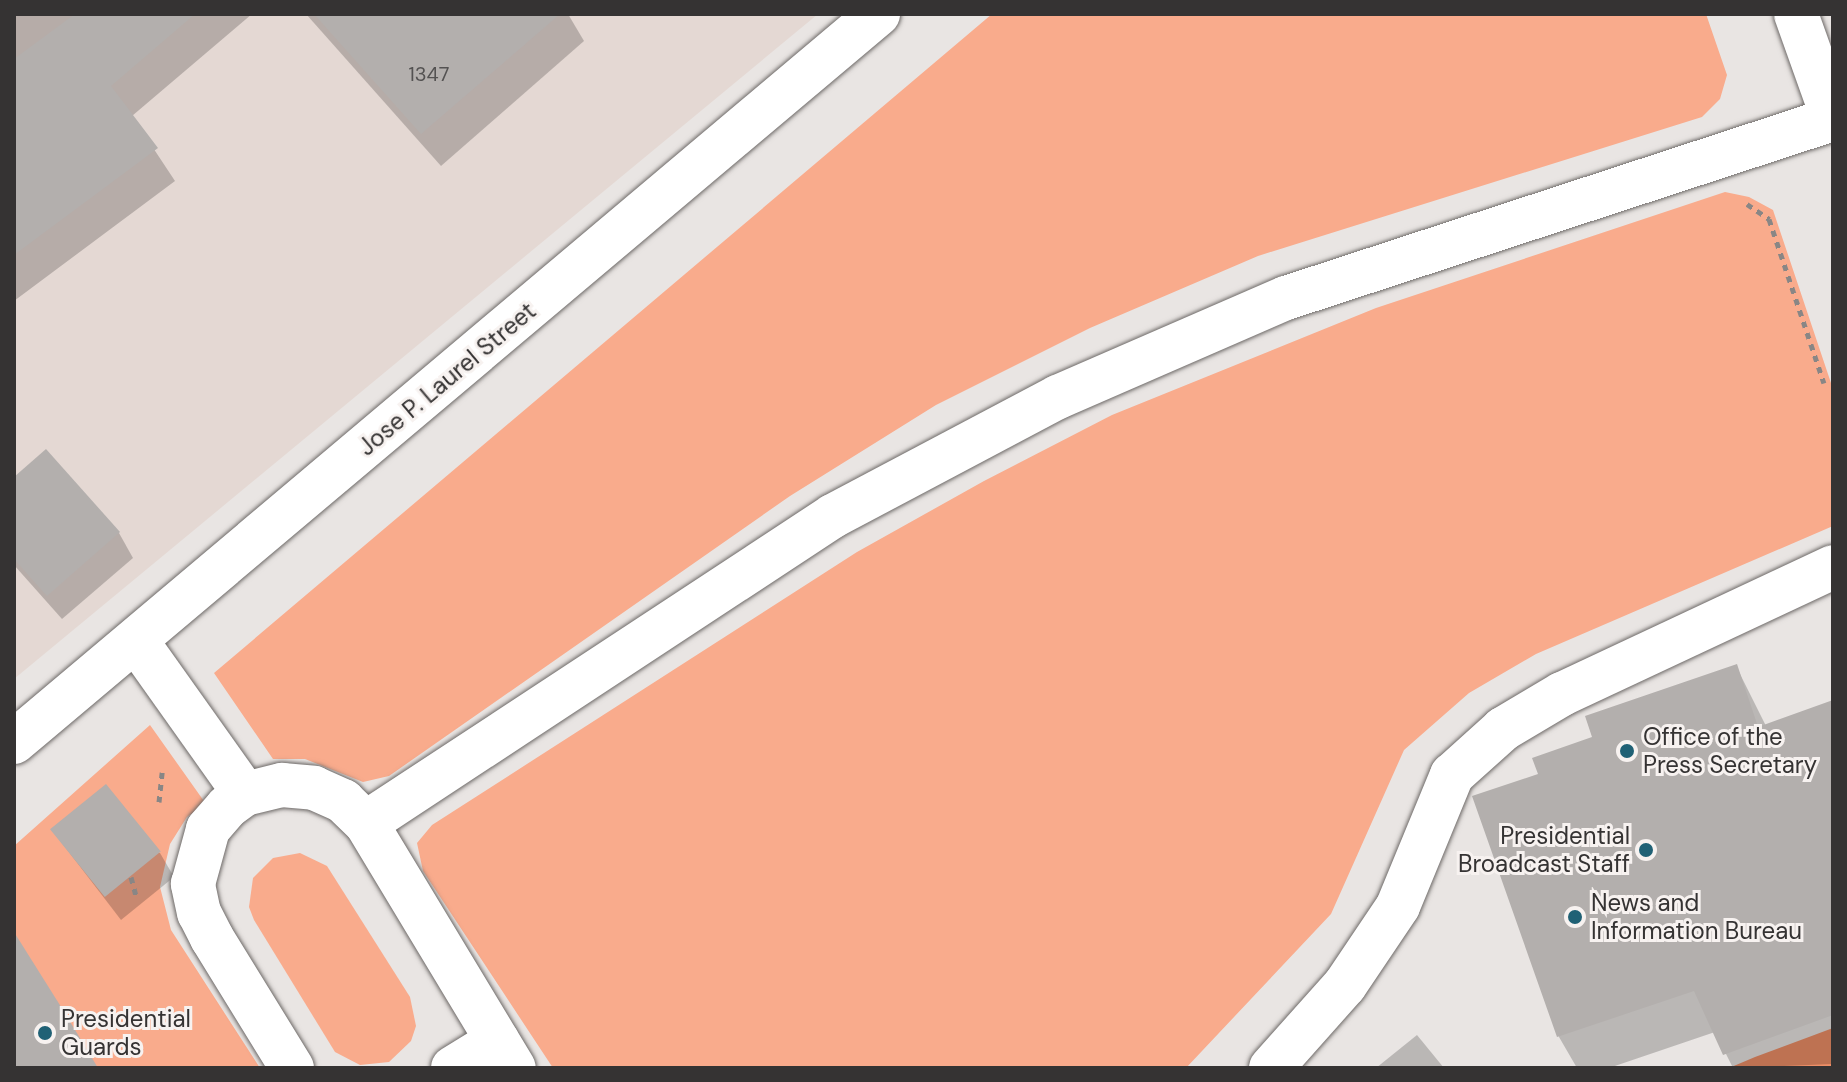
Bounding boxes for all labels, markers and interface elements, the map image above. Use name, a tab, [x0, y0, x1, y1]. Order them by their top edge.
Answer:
house number: 1347	[409, 62, 449, 86]
street label: Jose P. Laurel Street	[352, 296, 542, 462]
place label: Office of the Press Secretary	[1643, 723, 1817, 779]
marker: Office of the Press Secretary	[1618, 742, 1636, 760]
place label: Presidential Broadcast Staff	[1458, 822, 1630, 878]
marker: Presidential Broadcast Staff	[1637, 841, 1655, 859]
place label: News and Information Bureau	[1591, 889, 1802, 945]
marker: News and Information Bureau	[1566, 908, 1584, 926]
place label: Presidential Guards	[61, 1005, 191, 1061]
marker: Presidential Guards	[36, 1024, 54, 1042]

